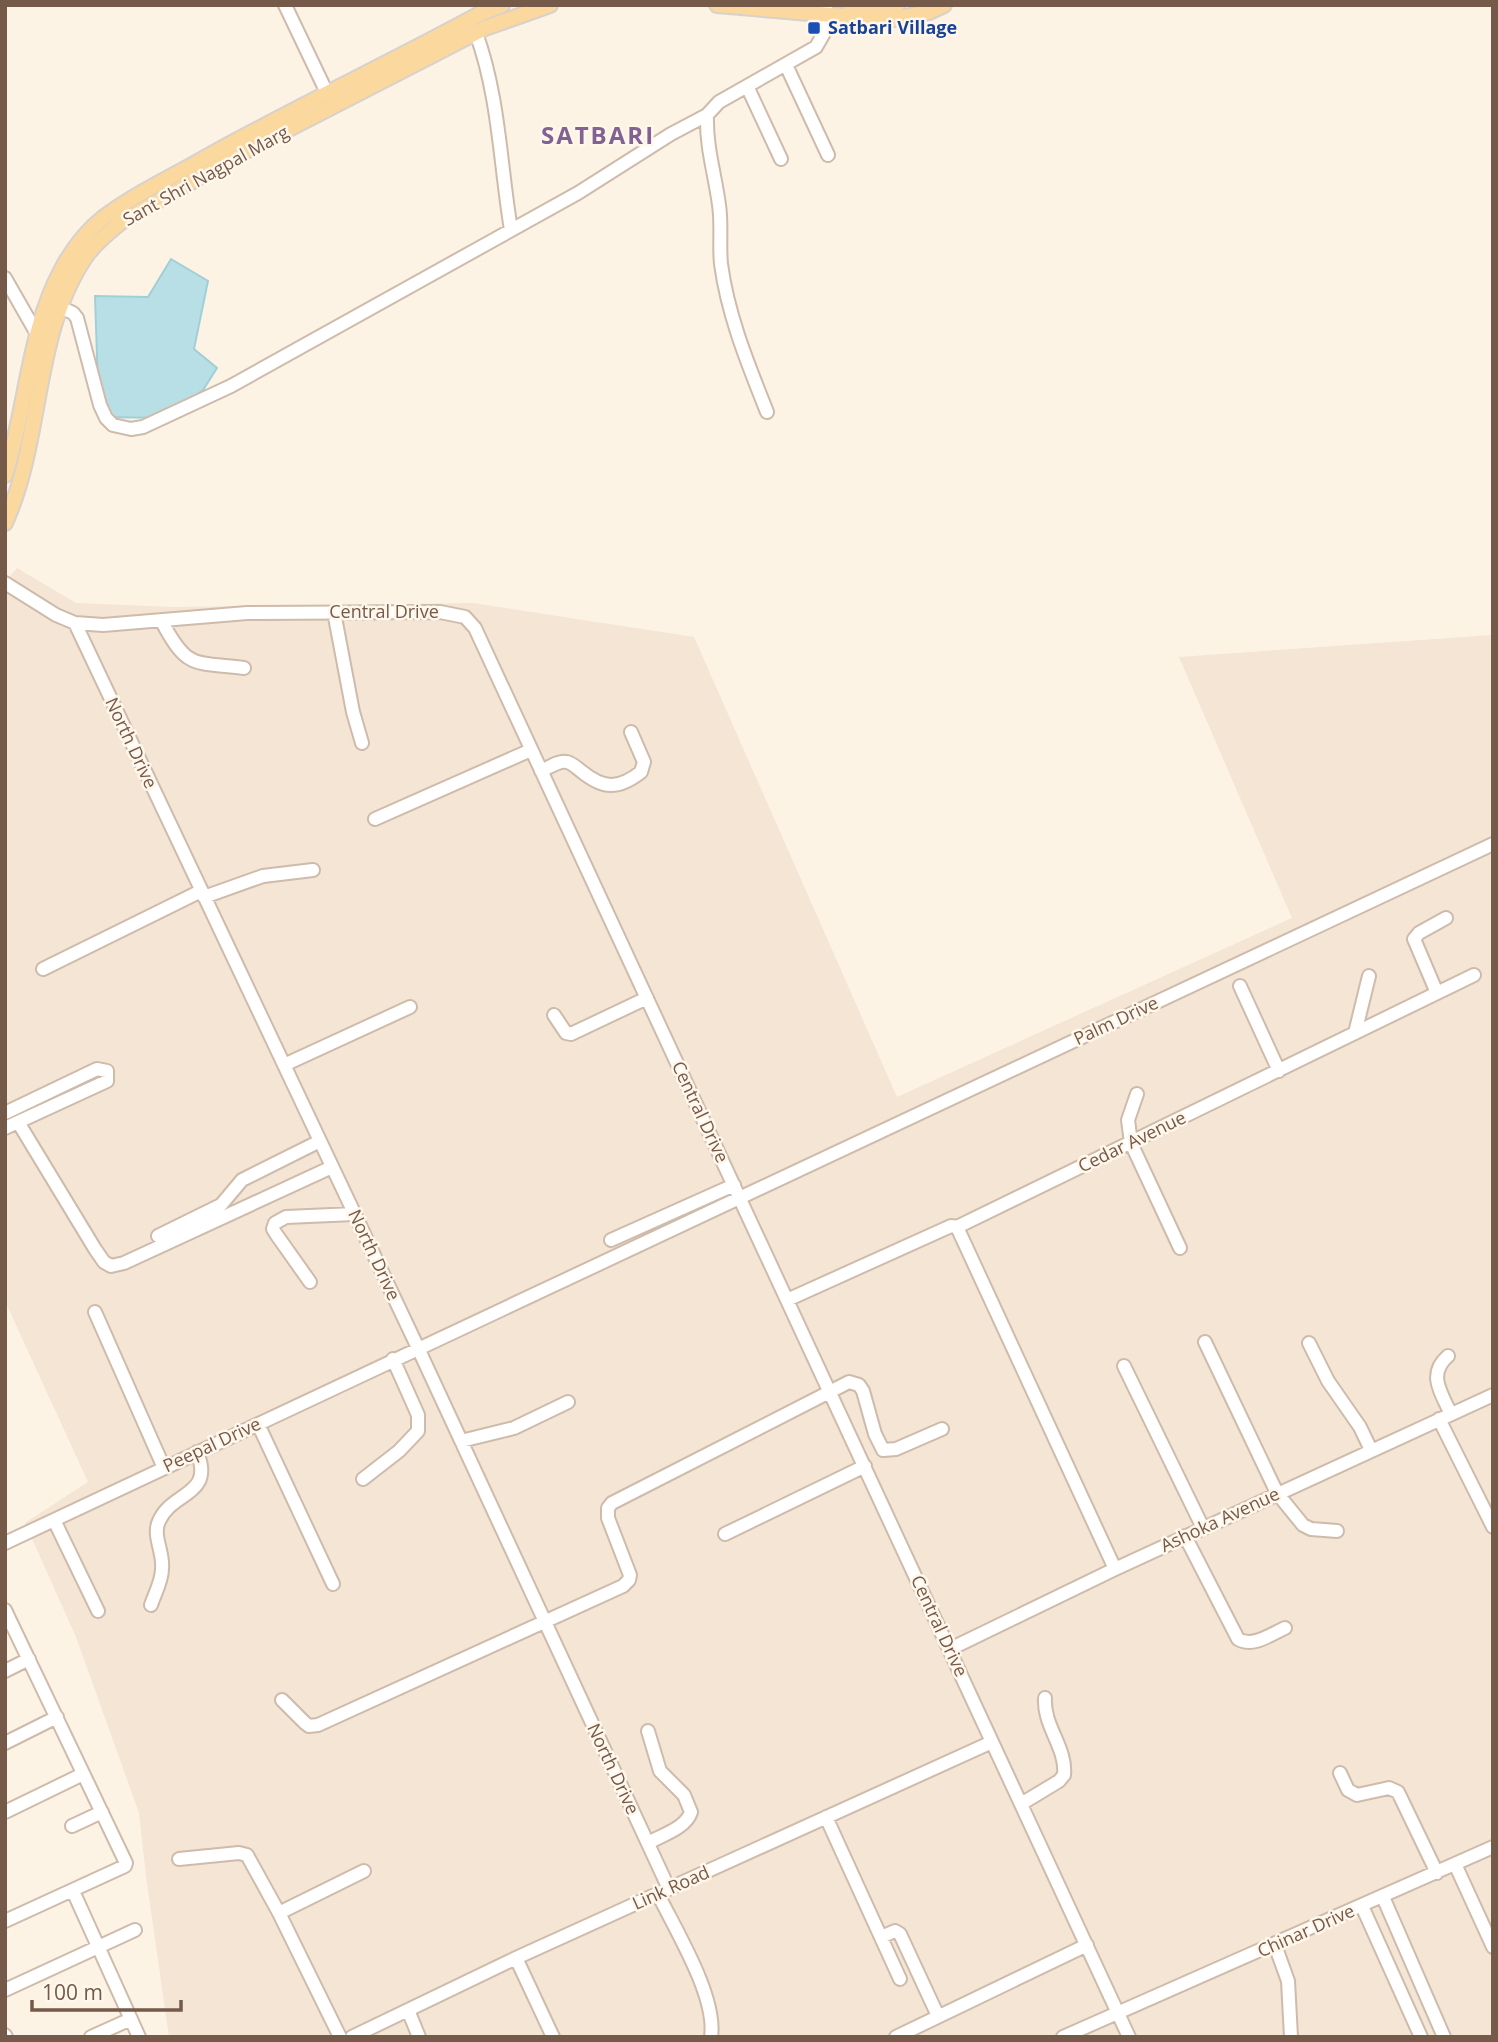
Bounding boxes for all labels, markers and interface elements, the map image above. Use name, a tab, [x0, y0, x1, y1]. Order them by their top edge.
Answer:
place label: Satbari Village	[828, 15, 957, 39]
marker: Satbari Village	[806, 20, 822, 36]
district label: SATBARI	[541, 118, 655, 151]
street label: Sant Shri Nagpal Marg	[118, 119, 293, 231]
street label: Central Drive	[329, 599, 439, 623]
street label: North Drive	[100, 693, 163, 792]
street label: Palm Drive	[1069, 990, 1162, 1050]
street label: Central Drive	[667, 1057, 735, 1166]
street label: Cedar Avenue	[1074, 1105, 1189, 1178]
street label: North Drive	[343, 1205, 406, 1304]
street label: Peepal Drive	[159, 1411, 264, 1477]
street label: Ashoka Avenue	[1156, 1481, 1283, 1557]
street label: Central Drive	[906, 1571, 974, 1680]
street label: North Drive	[582, 1719, 645, 1818]
street label: Link Road	[628, 1859, 713, 1915]
street label: Chinar Drive	[1253, 1898, 1358, 1962]
scale bar	[32, 1968, 180, 2012]
text: 100 m	[42, 1978, 103, 2006]

